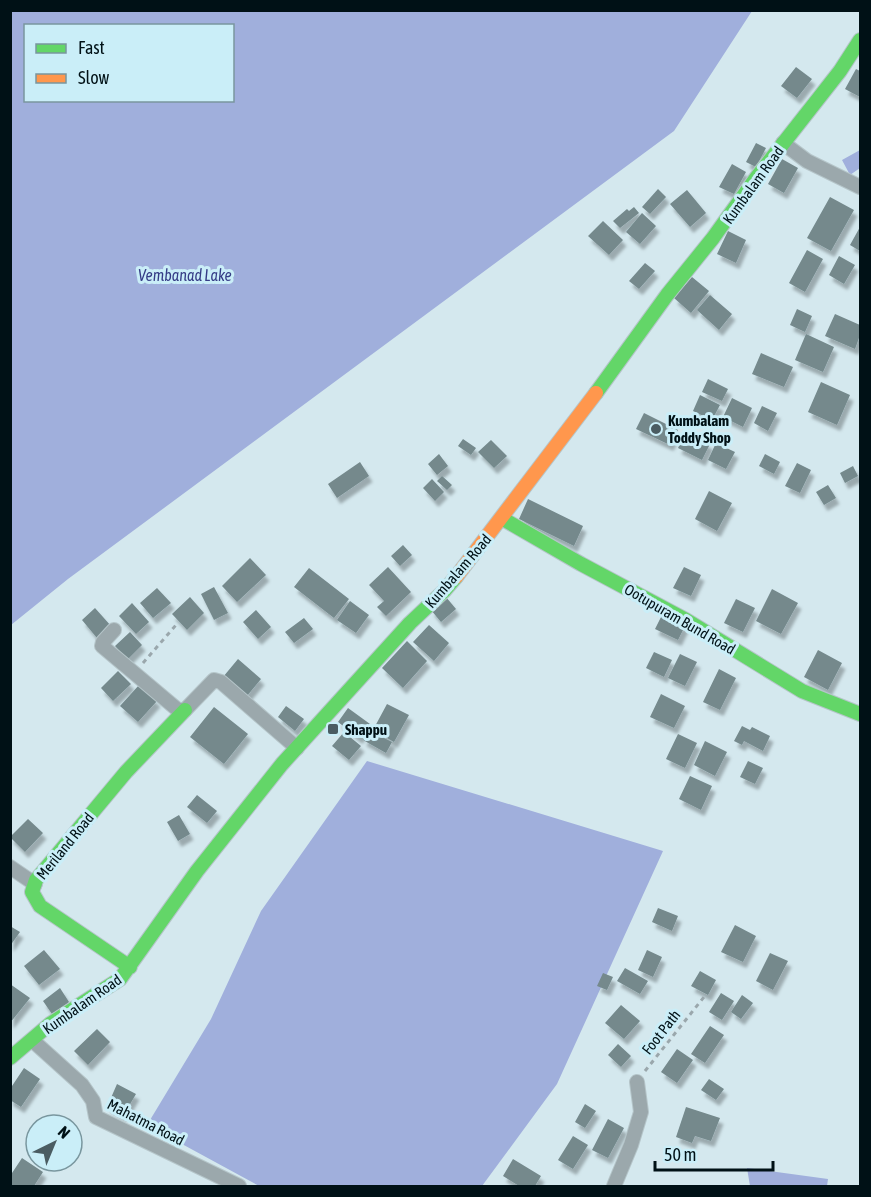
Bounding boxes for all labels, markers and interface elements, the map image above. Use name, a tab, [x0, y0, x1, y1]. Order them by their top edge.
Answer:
legend	[24, 24, 234, 102]
text: Fast	[78, 37, 105, 58]
text: Slow	[78, 67, 109, 88]
street label: Kumbalam Road	[719, 143, 787, 227]
water label: Vembanad Lake	[138, 266, 232, 284]
place label: Kumbalam Toddy Shop	[668, 412, 731, 446]
marker: Kumbalam Toddy Shop	[649, 422, 663, 436]
street label: Kumbalam Road	[421, 531, 495, 611]
street label: Ootupuram Bund Road	[622, 580, 738, 658]
place label: Shappu	[345, 721, 387, 738]
marker: Shappu	[326, 722, 340, 736]
street label: Meriland Road	[33, 809, 97, 883]
street label: Kumbalam Road	[40, 971, 124, 1037]
street label: Foot Path	[638, 1006, 684, 1058]
street label: Mahatma Road	[105, 1095, 187, 1149]
north arrow	[24, 1113, 84, 1173]
text: N	[55, 1122, 74, 1142]
scale bar	[655, 1134, 774, 1172]
text: 50 m	[664, 1144, 696, 1165]

